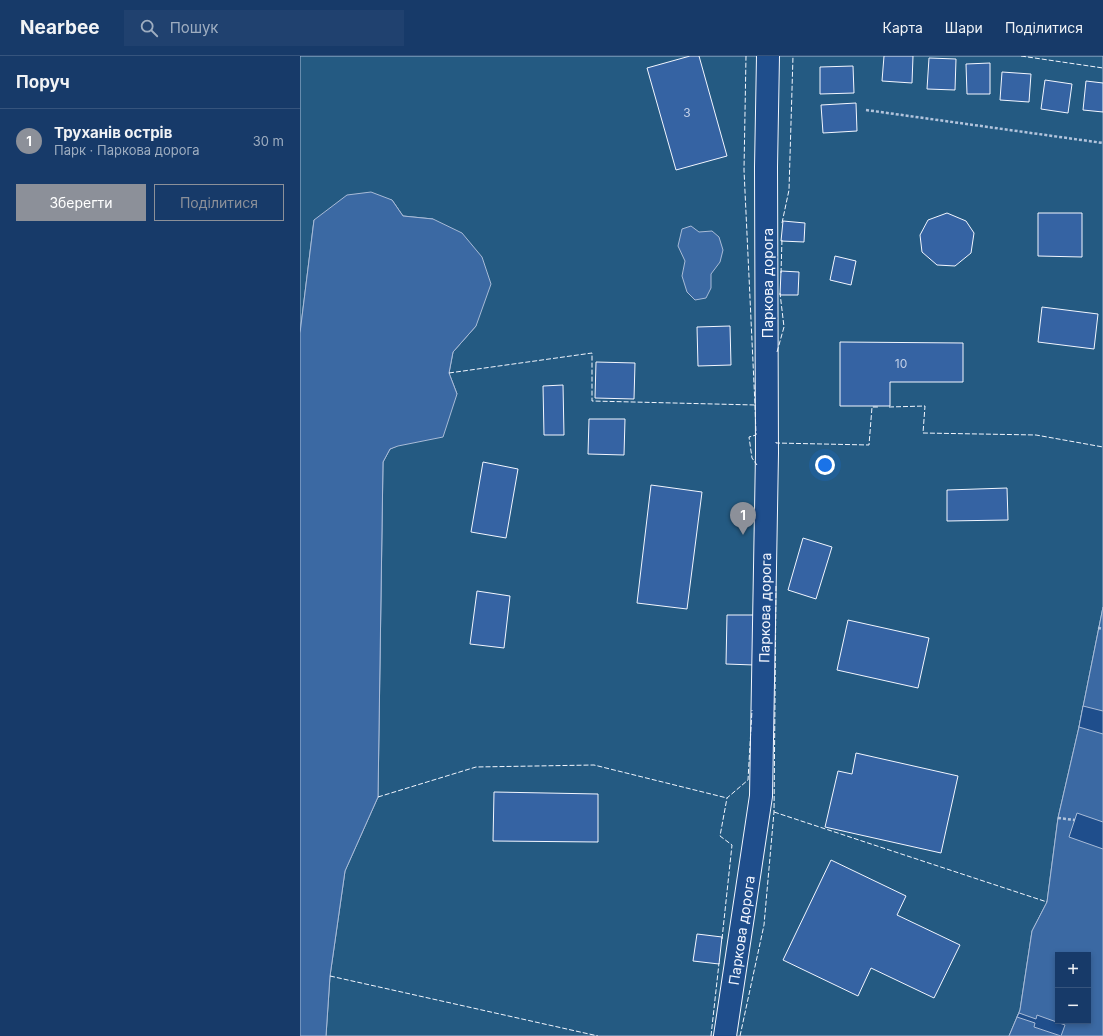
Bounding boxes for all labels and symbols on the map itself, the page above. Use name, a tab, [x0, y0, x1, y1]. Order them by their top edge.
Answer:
house number: 3	[683, 105, 691, 120]
street label: Паркова дорога	[759, 228, 776, 338]
house number: 10	[895, 356, 907, 371]
your location	[815, 455, 835, 475]
pin: 1	[730, 502, 756, 535]
street label: Паркова дорога	[755, 552, 774, 663]
street label: Паркова дорога	[724, 874, 757, 986]

